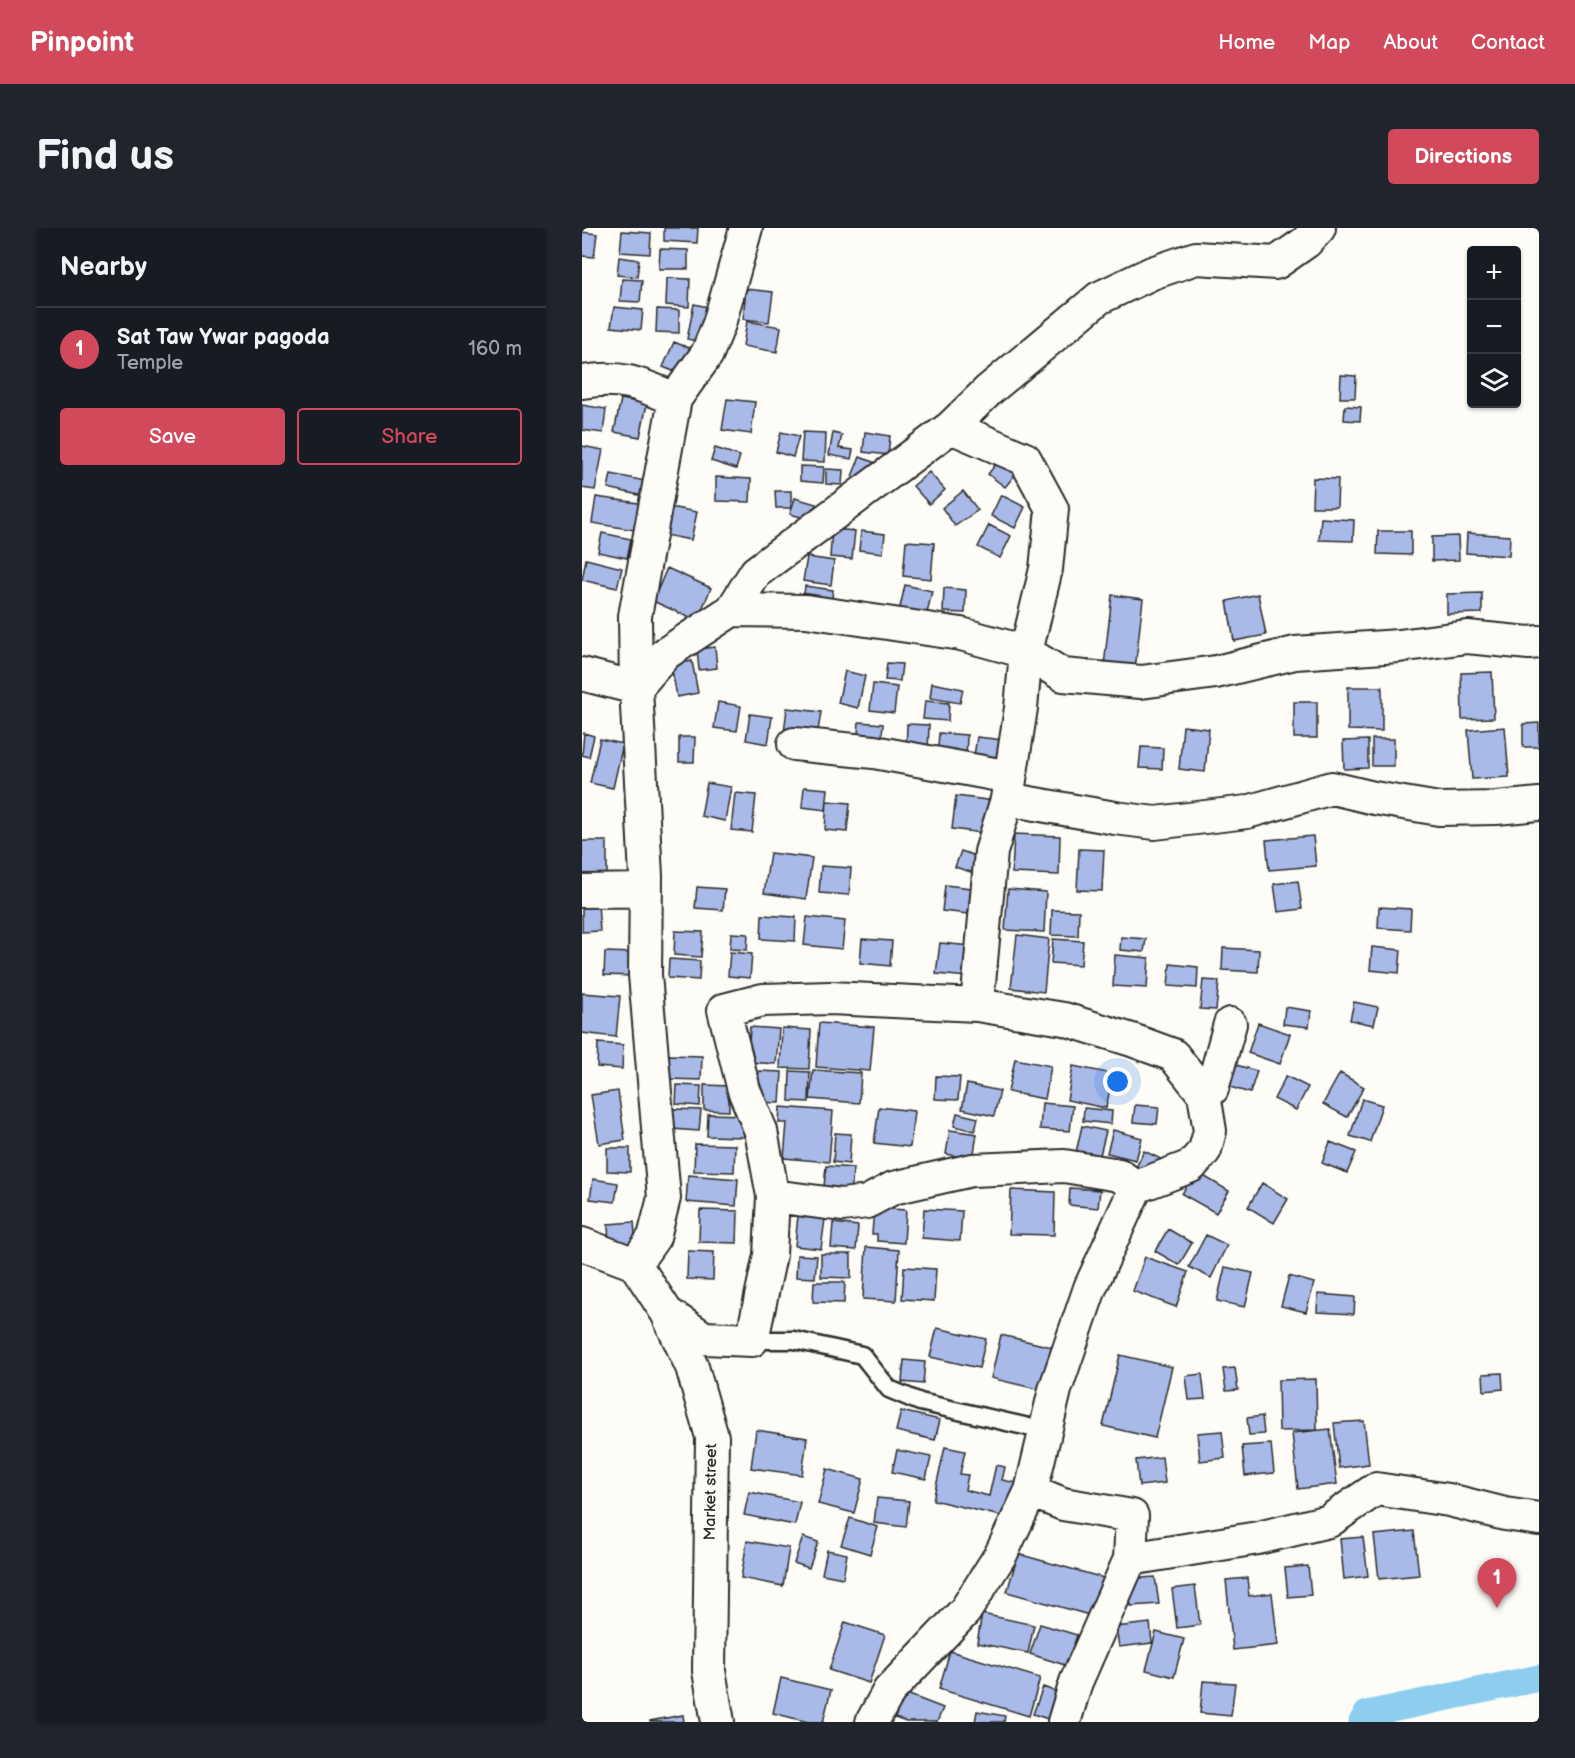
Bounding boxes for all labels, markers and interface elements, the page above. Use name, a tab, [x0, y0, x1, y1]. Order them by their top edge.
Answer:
text: Pinpoint	[30, 26, 134, 59]
text: Home	[1218, 30, 1275, 55]
text: Map	[1308, 30, 1350, 55]
text: About	[1383, 30, 1438, 55]
text: Contact	[1471, 30, 1545, 55]
button: Directions	[1388, 129, 1539, 184]
text: Find us	[36, 131, 174, 182]
map controls	[1467, 246, 1521, 408]
button: +	[1467, 246, 1521, 300]
text: Nearby	[60, 252, 147, 283]
button: −	[1467, 300, 1521, 354]
text: Sat Taw Ywar pagoda	[117, 324, 330, 351]
text: 1	[75, 337, 84, 361]
text: 160 m	[468, 337, 522, 361]
text: Temple	[117, 351, 183, 375]
button: layers	[1467, 354, 1521, 408]
button: Save	[60, 408, 285, 465]
button: Share	[297, 408, 522, 465]
your location	[1103, 1067, 1132, 1096]
street label: Market street	[701, 1443, 721, 1541]
pin: 1	[1478, 1558, 1516, 1608]

